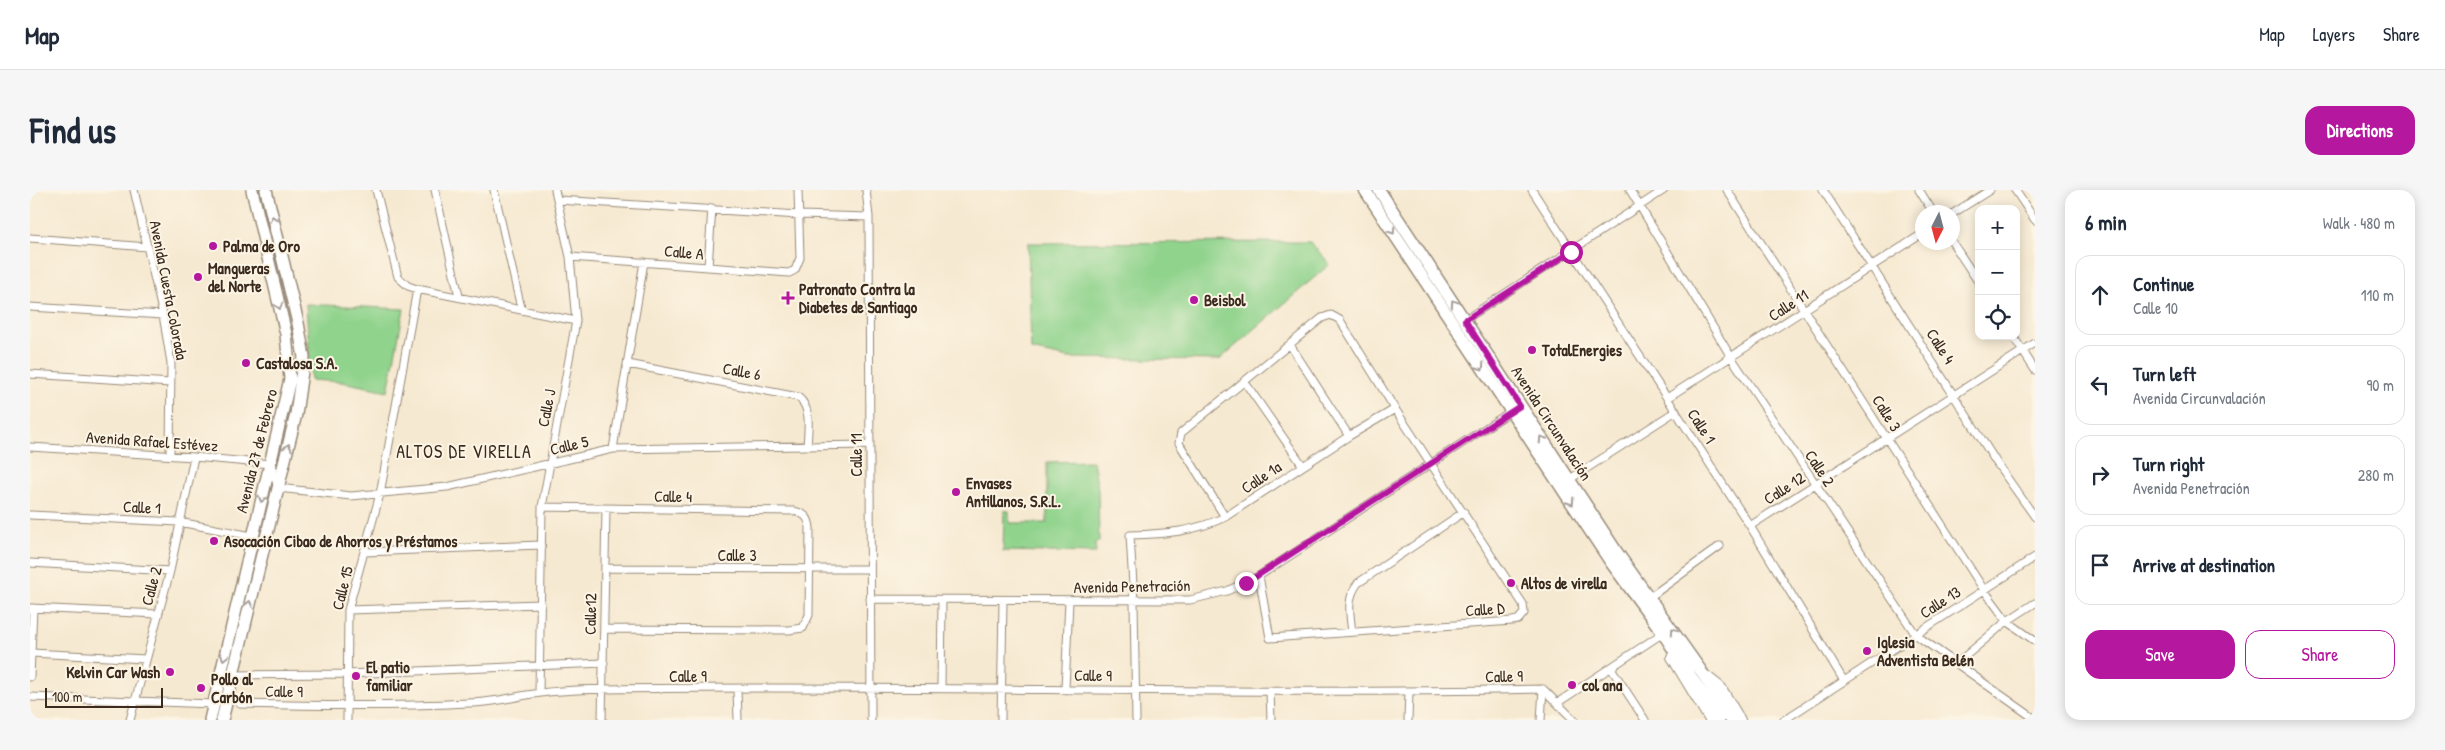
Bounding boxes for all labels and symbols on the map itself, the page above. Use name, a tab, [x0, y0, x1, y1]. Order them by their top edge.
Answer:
north arrow	[1915, 205, 1960, 250]
one-way arrow	[268, 215, 279, 224]
street label: Avenida Cuesta Colorada	[145, 218, 193, 362]
one-way arrow	[1386, 225, 1395, 234]
place label: Palma de Oro	[223, 235, 300, 257]
street label: Calle A	[663, 239, 705, 265]
marker: Palma de Oro	[207, 240, 219, 252]
route start	[1560, 241, 1583, 264]
place label: Mangueras del Norte	[208, 257, 270, 297]
marker: Mangueras del Norte	[192, 271, 204, 283]
place label: Patronato Contra la Diabetes de Santiago	[799, 278, 918, 319]
street label: Calle 11	[1764, 284, 1812, 326]
place label: Beisbol	[1204, 289, 1246, 311]
marker: Patronato Contra la Diabetes de Santiago	[781, 291, 795, 305]
marker: Beisbol	[1188, 294, 1200, 306]
one-way arrow	[1451, 299, 1460, 308]
one-way arrow	[273, 301, 284, 310]
street label: Calle 4	[1921, 324, 1961, 368]
place label: TotalEnergies	[1541, 339, 1623, 362]
marker: TotalEnergies	[1526, 344, 1538, 356]
place label: Castalosa S.A.	[256, 352, 338, 374]
marker: Castalosa S.A.	[240, 357, 252, 369]
street label: Calle 6	[721, 357, 763, 385]
one-way arrow	[1475, 361, 1484, 370]
street label: Avenida Circunvalación	[1507, 361, 1597, 485]
street label: Avenida 27 de Febrero	[230, 386, 282, 515]
street label: Calle J	[532, 387, 560, 429]
street label: Calle 3	[1867, 391, 1907, 435]
street label: Calle 1	[1682, 404, 1722, 448]
street label: Avenida Rafael Estévez	[85, 425, 219, 457]
street label: Calle 5	[548, 430, 591, 460]
street label: Calle 11	[845, 433, 867, 477]
one-way arrow	[1539, 435, 1549, 444]
district label: ALTOS DE VIRELLA	[396, 439, 532, 464]
one-way arrow	[282, 442, 293, 451]
street label: Calle 2	[1800, 445, 1840, 491]
street label: Calle 1a	[1237, 456, 1285, 498]
street label: Calle 12	[1759, 466, 1809, 510]
place label: Envases Antillanos, S.R.L.	[966, 472, 1061, 512]
street label: Calle 4	[654, 485, 692, 507]
marker: Envases Antillanos, S.R.L.	[950, 486, 962, 498]
one-way arrow	[257, 494, 268, 503]
street label: Calle 1	[123, 495, 162, 519]
one-way arrow	[1565, 496, 1574, 506]
place label: Asocación Cibao de Ahorros y Préstamos	[224, 530, 458, 553]
marker: Asocación Cibao de Ahorros y Préstamos	[208, 535, 220, 547]
street label: Calle 3	[717, 544, 757, 566]
street label: Calle 15	[326, 563, 358, 612]
street label: Calle 2	[135, 564, 167, 608]
route end	[1235, 572, 1258, 595]
place label: Altos de virella	[1521, 572, 1608, 594]
street label: Avenida Penetración	[1073, 574, 1191, 598]
marker: Altos de virella	[1505, 577, 1517, 589]
street label: Calle 13	[1915, 581, 1965, 623]
street label: Calle12	[579, 593, 601, 635]
street label: Calle D	[1464, 597, 1506, 621]
one-way arrow	[243, 600, 254, 609]
one-way arrow	[1671, 627, 1680, 636]
place label: Iglesia Adventista Belén	[1877, 631, 1974, 671]
marker: Iglesia Adventista Belén	[1861, 645, 1873, 657]
one-way arrow	[219, 652, 230, 661]
place label: El patio familiar	[366, 656, 414, 696]
place label: Kelvin Car Wash	[66, 661, 160, 683]
street label: Calle 9	[1074, 664, 1112, 686]
street label: Calle 9	[669, 665, 707, 687]
street label: Calle 9	[1485, 665, 1523, 687]
marker: Kelvin Car Wash	[164, 666, 176, 678]
place label: Pollo al Carbón	[211, 668, 253, 708]
marker: El patio familiar	[350, 670, 362, 682]
place label: col ana	[1582, 674, 1623, 696]
marker: col ana	[1566, 679, 1578, 691]
street label: Calle 9	[265, 680, 303, 702]
marker: Pollo al Carbón	[195, 682, 207, 694]
scale bar	[45, 685, 162, 708]

